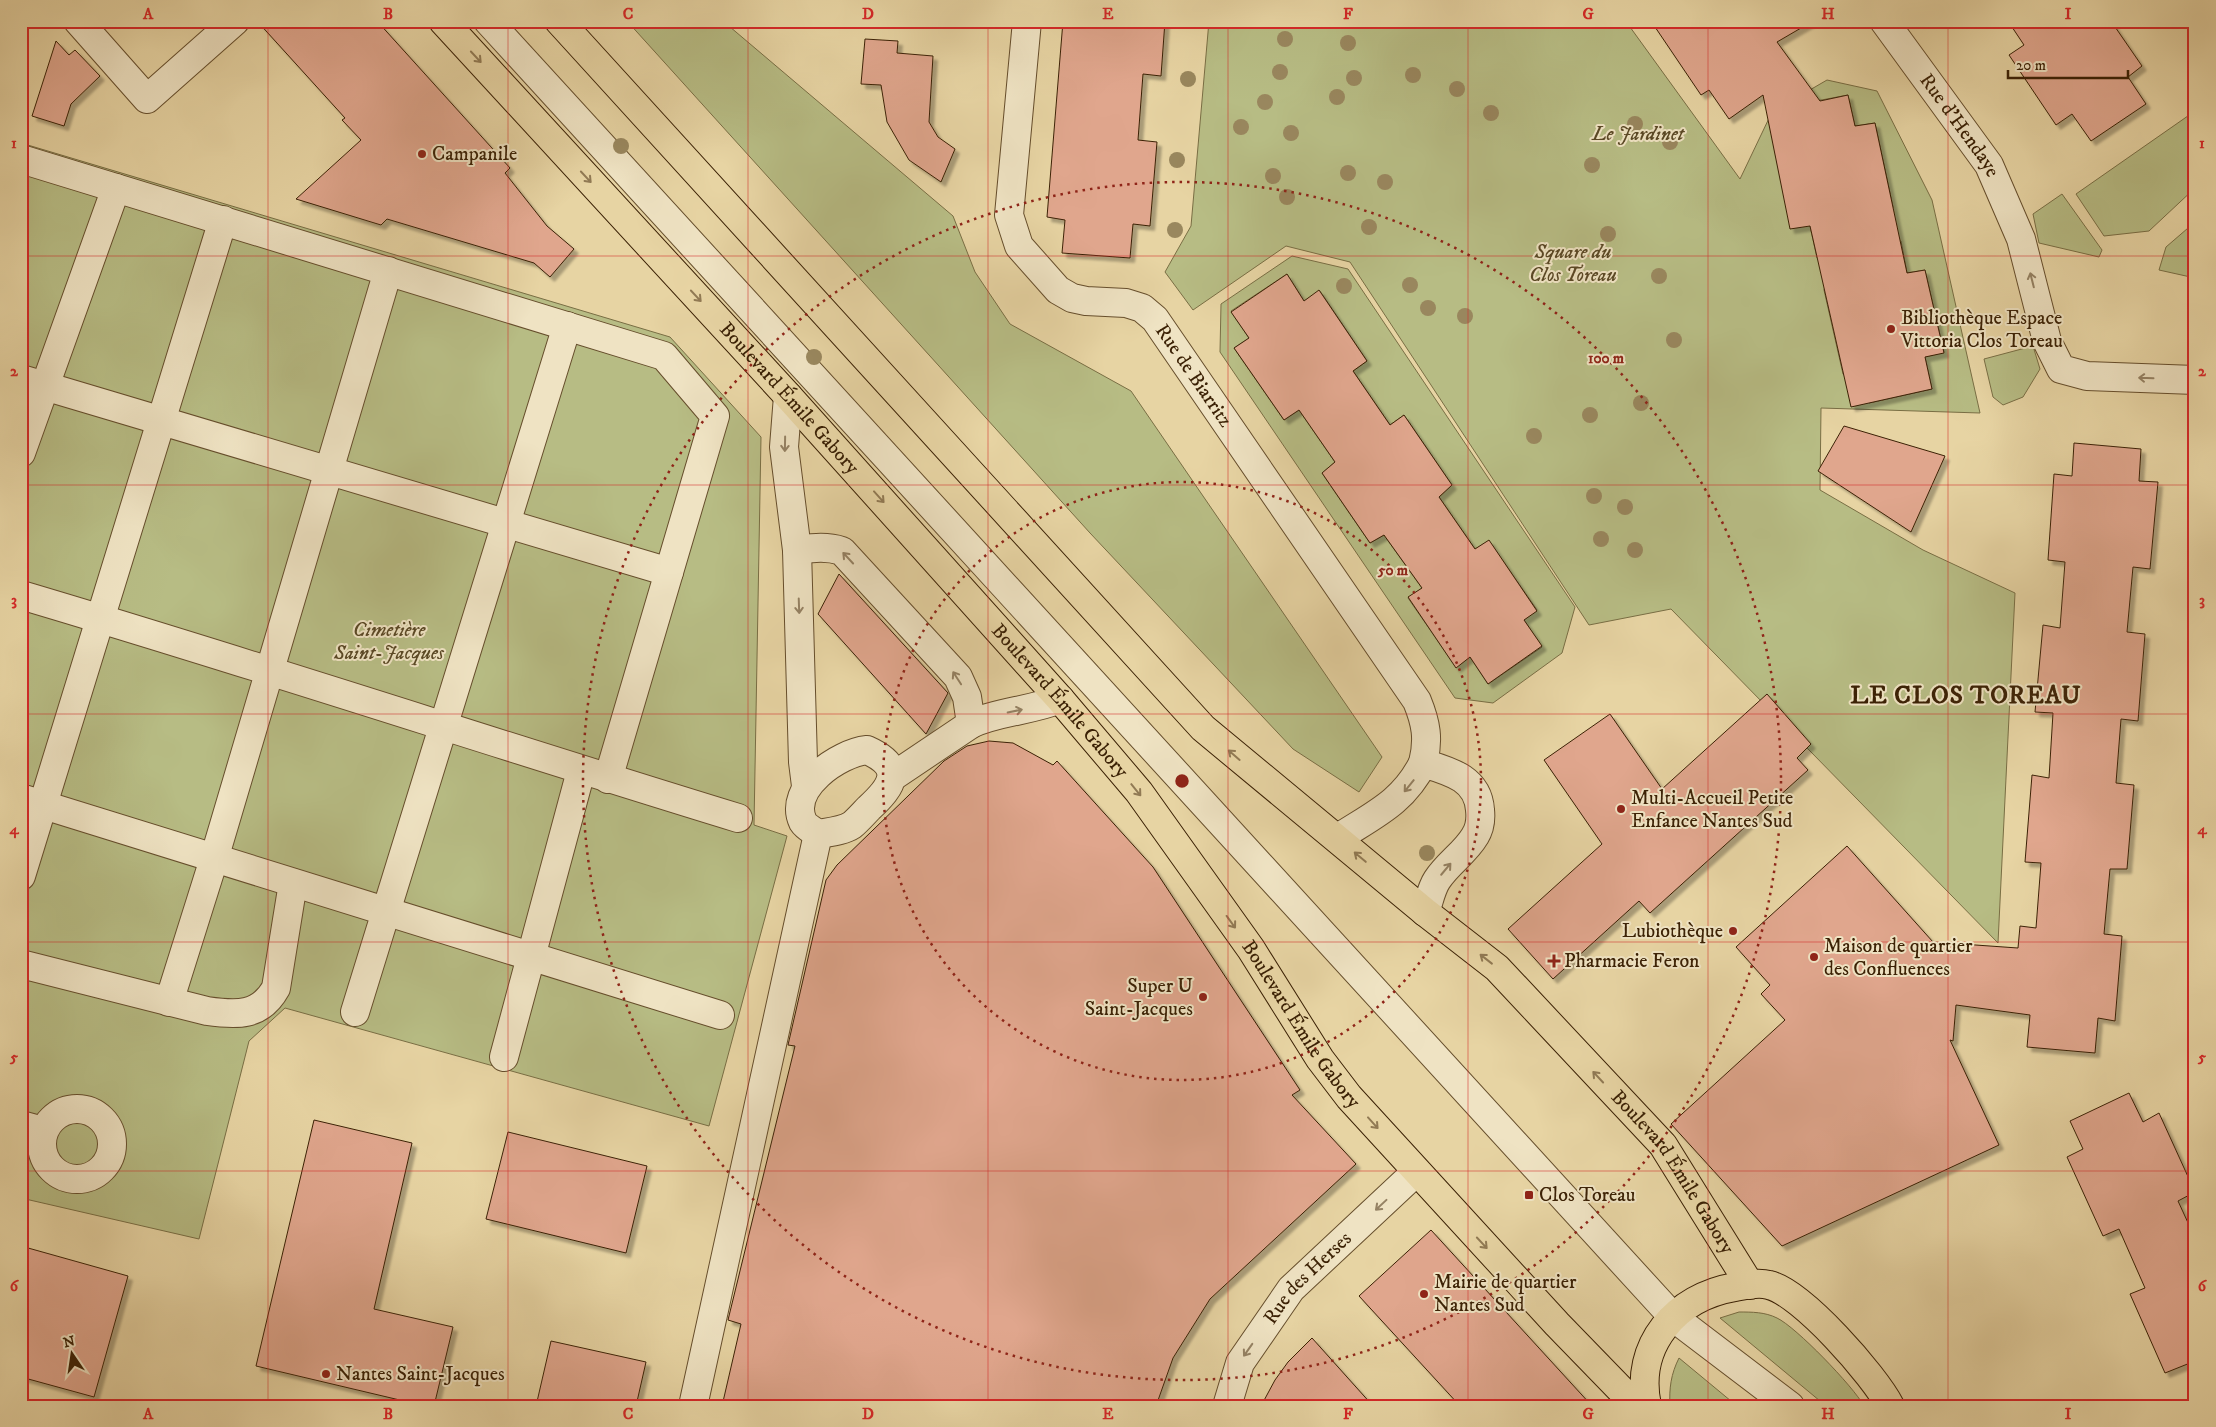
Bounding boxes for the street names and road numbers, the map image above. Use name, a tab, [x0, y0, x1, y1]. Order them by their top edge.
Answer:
street label: Rue d'Hendaye	[1914, 69, 2005, 181]
street label: Boulevard Émile Gabory	[714, 317, 865, 480]
street label: Rue de Biarritz	[1150, 319, 1238, 432]
street label: Boulevard Émile Gabory	[986, 618, 1134, 783]
street label: Boulevard Émile Gabory	[1236, 935, 1366, 1114]
street label: Boulevard Émile Gabory	[1605, 1085, 1740, 1259]
street label: Rue des Herses	[1258, 1226, 1357, 1329]

